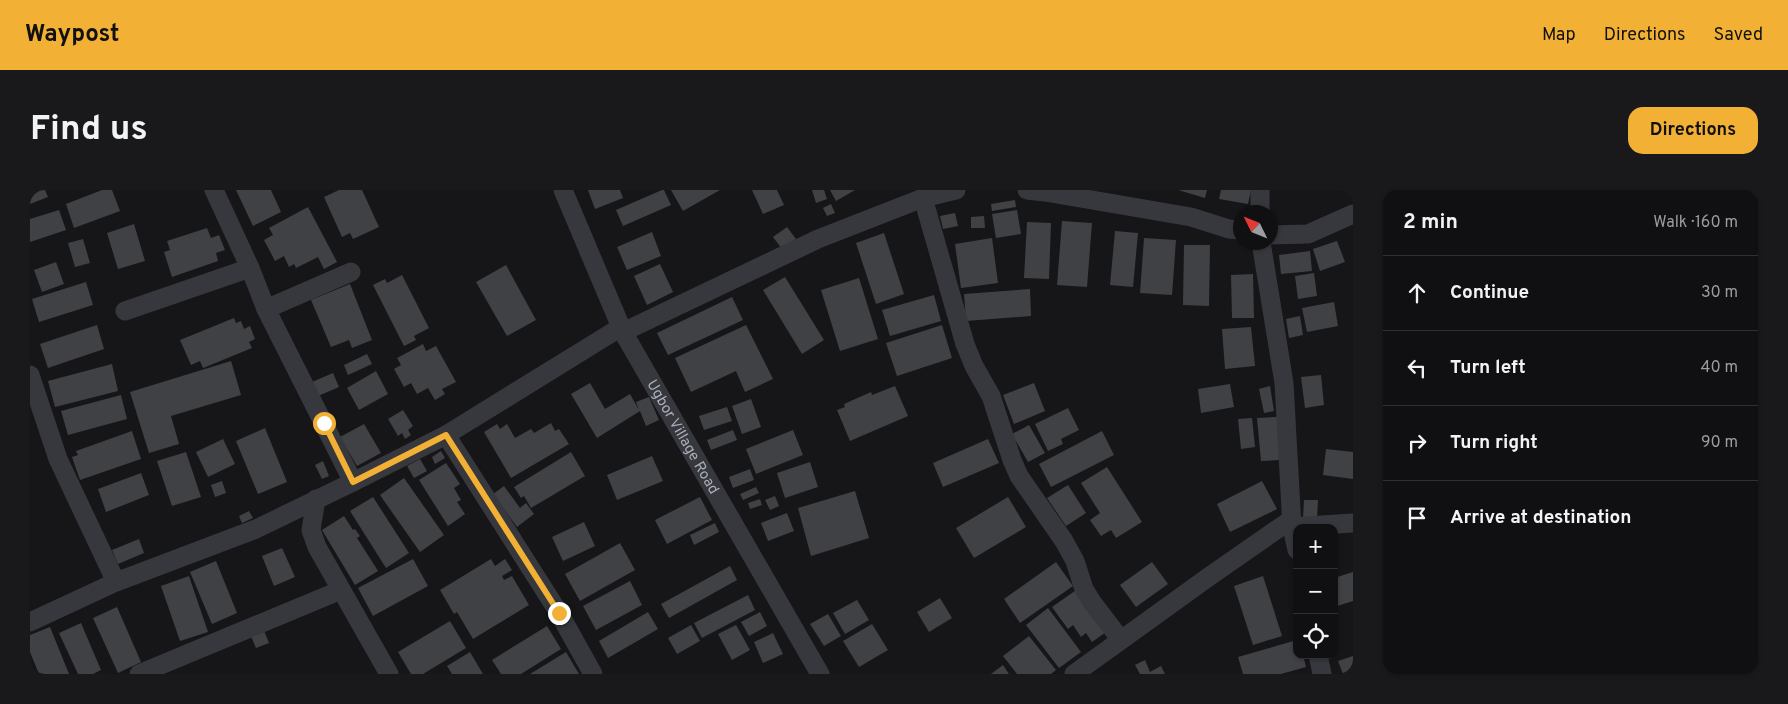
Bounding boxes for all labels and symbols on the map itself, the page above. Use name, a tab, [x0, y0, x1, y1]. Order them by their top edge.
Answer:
north arrow	[1233, 205, 1278, 250]
street label: Ugbor Village Road	[642, 377, 722, 498]
route start	[313, 412, 336, 435]
route end	[548, 602, 571, 625]

